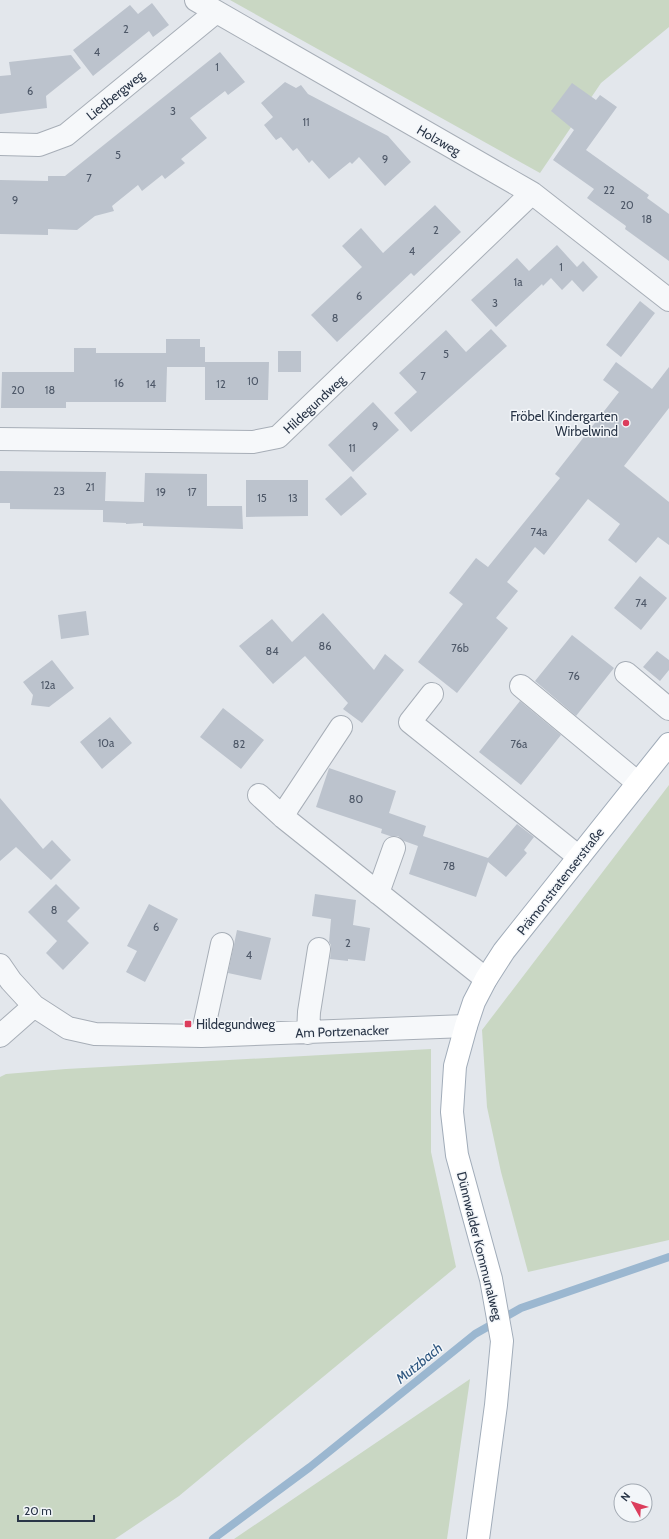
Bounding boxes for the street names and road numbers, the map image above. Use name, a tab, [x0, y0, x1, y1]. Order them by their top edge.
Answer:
street label: Liedbergweg	[83, 66, 148, 123]
street label: Holzweg	[414, 121, 464, 159]
street label: Hildegundweg	[280, 371, 349, 437]
street label: Prämonstratenserstraße	[513, 824, 607, 938]
street label: Am Portzenacker	[295, 1021, 390, 1041]
street label: Dünnwalder Kommunalweg	[454, 1170, 506, 1323]

